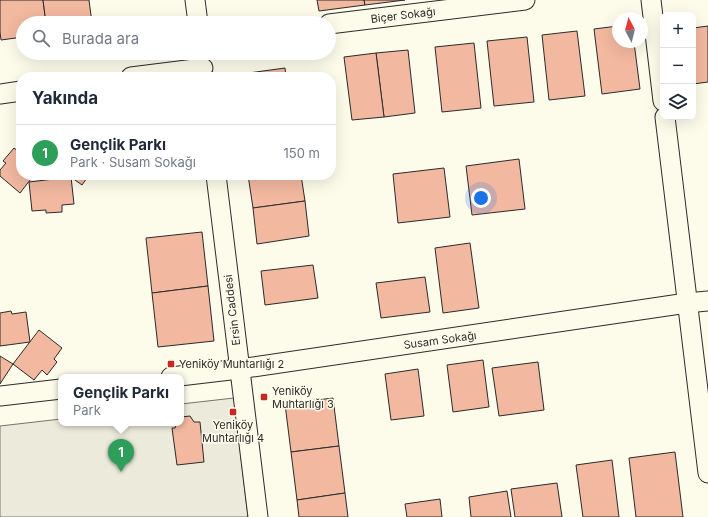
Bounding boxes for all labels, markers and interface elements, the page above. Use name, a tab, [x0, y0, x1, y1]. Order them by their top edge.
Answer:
street label: Biçer Sokağı	[370, 4, 436, 26]
north arrow	[612, 12, 648, 48]
map controls	[660, 12, 696, 120]
button: +	[660, 12, 696, 48]
search box	[16, 16, 336, 60]
icon: search	[30, 27, 52, 49]
text: Burada ara	[62, 29, 139, 48]
button: −	[660, 48, 696, 84]
button: layers	[660, 84, 696, 120]
text: Yakında	[32, 88, 98, 108]
text: Gençlik Parkı	[70, 135, 166, 154]
text: 1	[42, 145, 48, 161]
text: 150 m	[284, 145, 320, 161]
text: Park · Susam Sokağı	[70, 154, 196, 170]
your location	[471, 188, 491, 208]
street label: Ersin Caddesi	[221, 274, 243, 346]
street label: Susam Sokağı	[403, 328, 477, 352]
place label: Yeniköy Muhtarlığı 2	[179, 357, 284, 371]
marker: Yeniköy Muhtarlığı 2	[166, 359, 176, 369]
popup	[58, 374, 184, 426]
text: Gençlik Parkı	[73, 383, 169, 402]
place label: Yeniköy Muhtarlığı 3	[272, 384, 334, 411]
marker: Yeniköy Muhtarlığı 3	[259, 392, 269, 402]
text: Park	[73, 402, 101, 418]
marker: Yeniköy Muhtarlığı 4	[228, 407, 238, 417]
place label: Yeniköy Muhtarlığı 4	[202, 418, 264, 445]
pin: 1	[108, 439, 134, 472]

